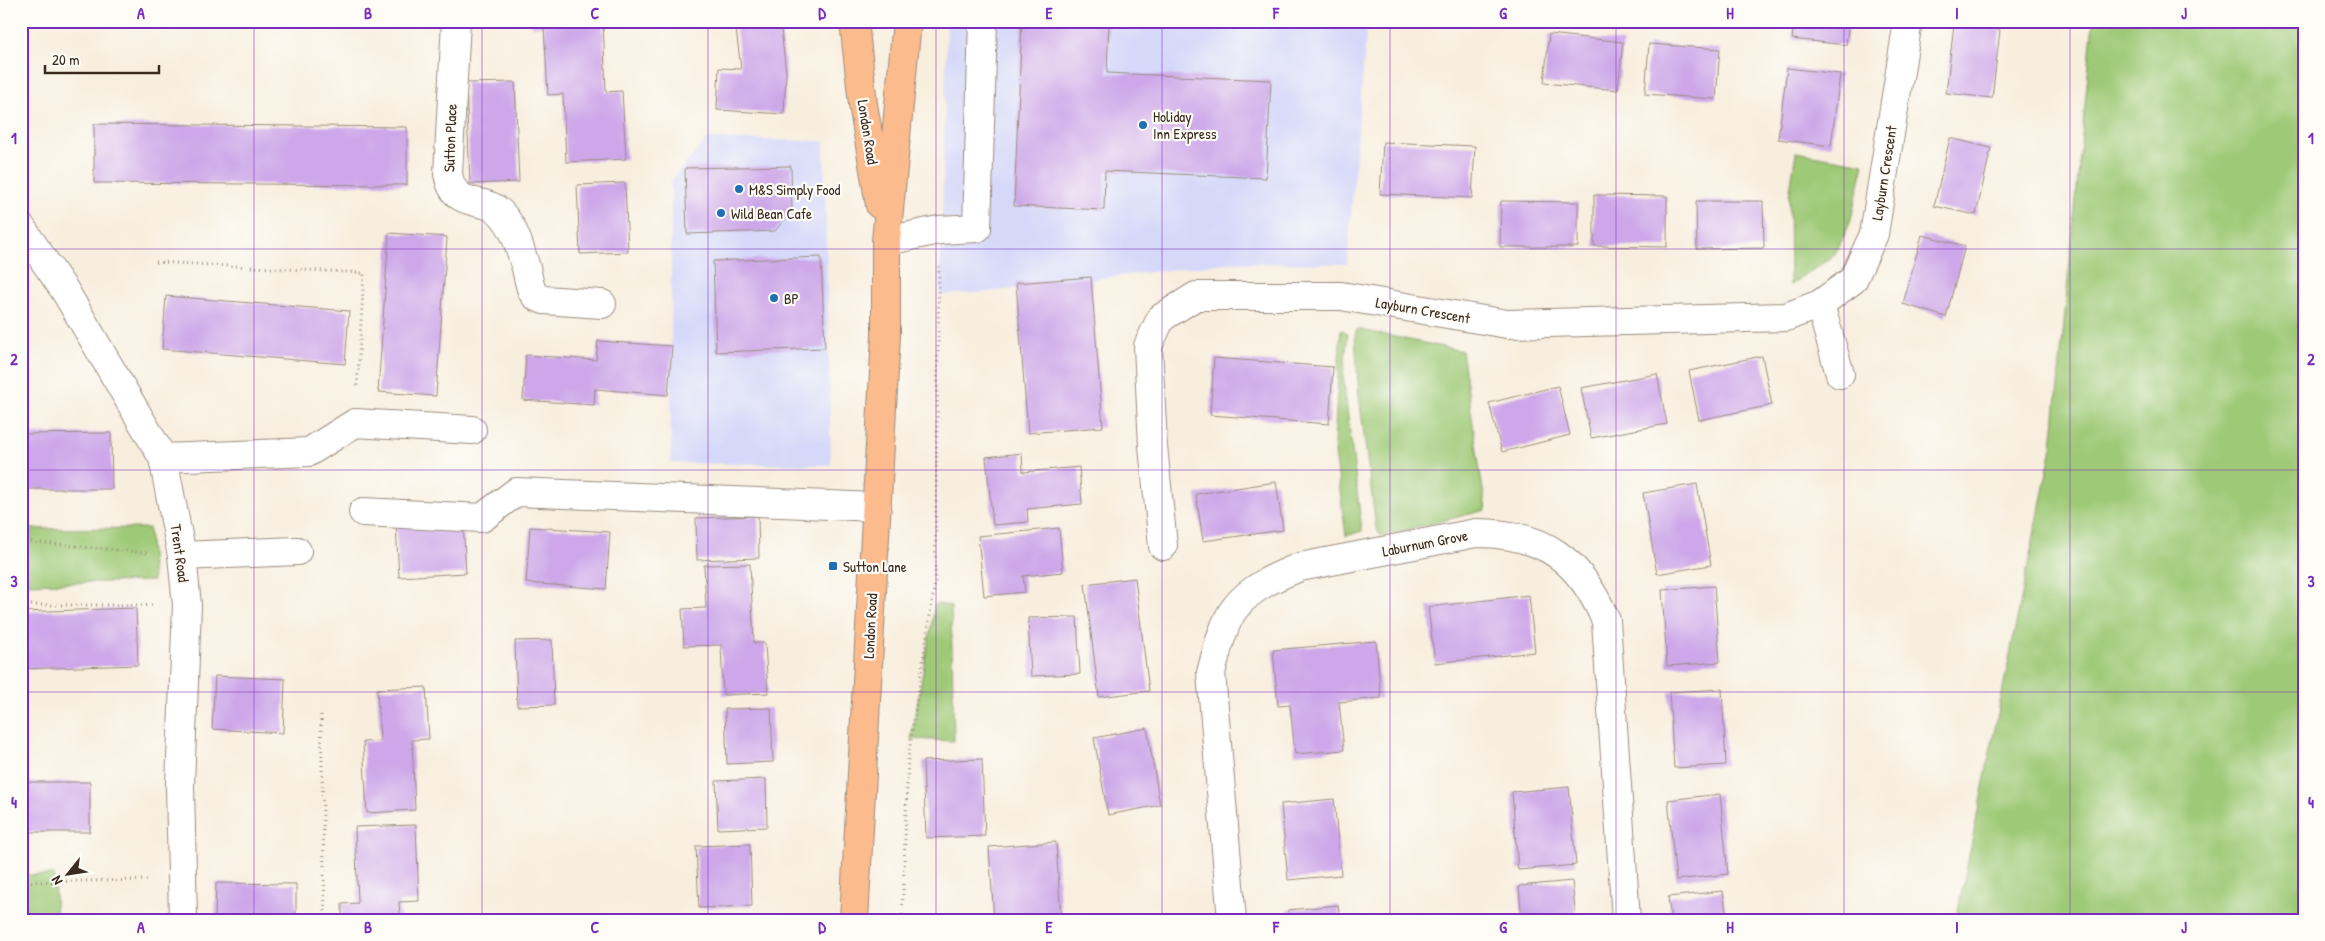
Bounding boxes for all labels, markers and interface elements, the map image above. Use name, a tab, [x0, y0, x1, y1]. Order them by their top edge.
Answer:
text: A	[137, 2, 145, 24]
text: B	[364, 2, 372, 24]
text: C	[591, 2, 600, 24]
text: D	[818, 2, 826, 24]
text: E	[1045, 2, 1053, 24]
text: F	[1272, 2, 1280, 24]
text: G	[1499, 2, 1507, 24]
text: H	[1726, 2, 1734, 24]
text: I	[1955, 2, 1959, 24]
text: J	[2181, 2, 2187, 24]
scale bar	[45, 42, 159, 74]
text: 20 m	[52, 49, 79, 70]
street label: London Road	[853, 98, 883, 166]
street label: Sutton Place	[438, 103, 462, 173]
place label: Holiday Inn Express	[1153, 106, 1217, 144]
marker: Holiday Inn Express	[1137, 119, 1149, 131]
street label: Layburn Crescent	[1866, 123, 1902, 222]
text: 1	[11, 127, 17, 149]
text: 1	[2308, 127, 2314, 149]
place label: M&S Simply Food	[749, 179, 841, 200]
marker: M&S Simply Food	[733, 183, 745, 195]
place label: Wild Bean Cafe	[731, 203, 812, 224]
marker: Wild Bean Cafe	[715, 207, 727, 219]
place label: BP	[784, 288, 799, 309]
street label: Layburn Crescent	[1374, 291, 1473, 329]
marker: BP	[768, 292, 780, 304]
text: 2	[10, 348, 18, 370]
text: 2	[2307, 348, 2315, 370]
street label: Trent Road	[166, 522, 195, 584]
street label: Laburnum Grove	[1380, 524, 1470, 562]
place label: Sutton Lane	[843, 556, 907, 577]
marker: Sutton Lane	[827, 560, 839, 572]
text: 3	[10, 570, 18, 592]
text: 3	[2307, 570, 2315, 592]
street label: London Road	[858, 593, 882, 659]
text: 4	[11, 791, 17, 813]
text: 4	[2308, 791, 2314, 813]
north arrow	[42, 848, 92, 898]
text: N	[46, 872, 66, 889]
text: A	[137, 916, 145, 938]
text: B	[364, 916, 372, 938]
text: C	[591, 916, 600, 938]
text: D	[818, 916, 826, 938]
text: E	[1045, 916, 1053, 938]
text: F	[1272, 916, 1280, 938]
text: G	[1499, 916, 1507, 938]
text: H	[1726, 916, 1734, 938]
text: I	[1955, 916, 1959, 938]
text: J	[2181, 916, 2187, 938]

